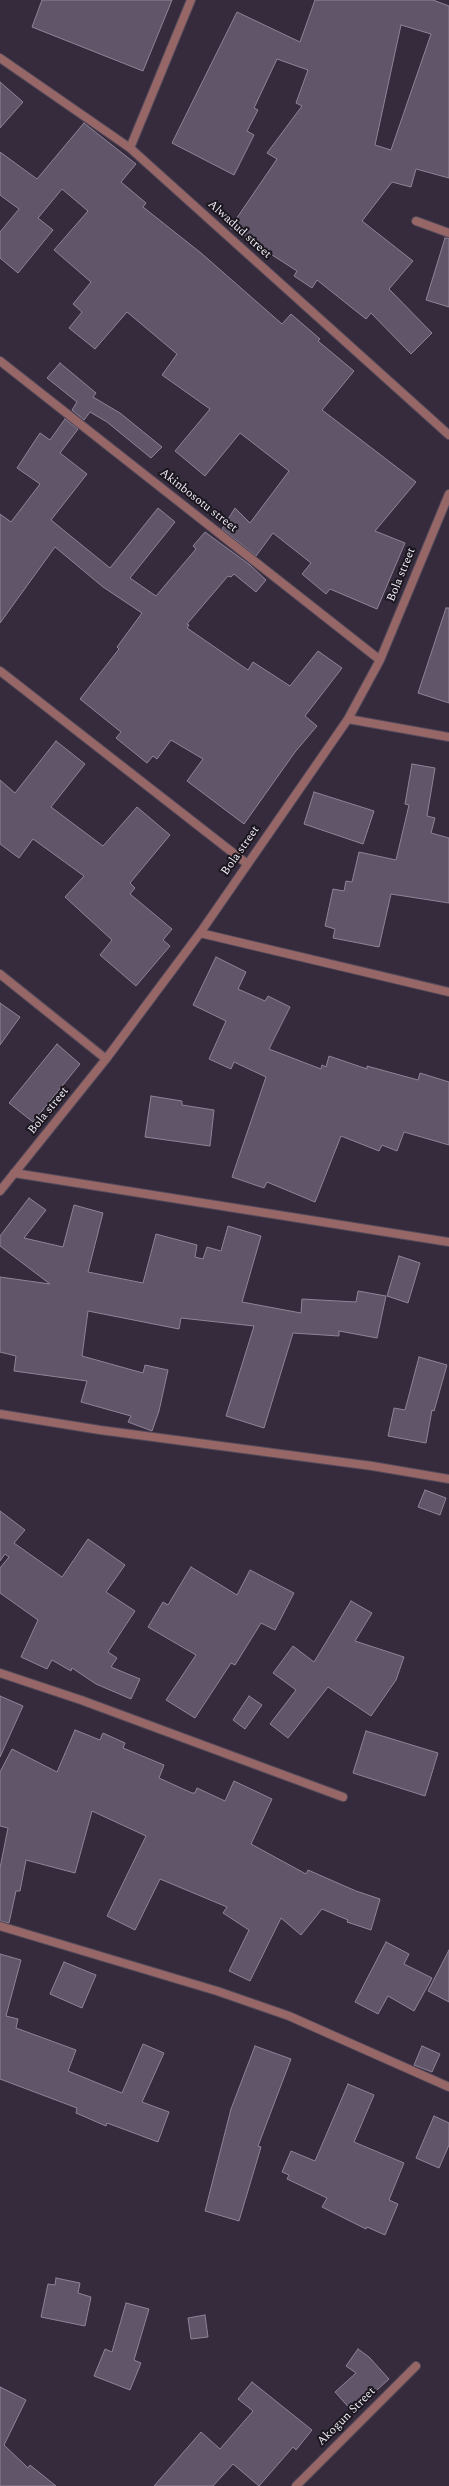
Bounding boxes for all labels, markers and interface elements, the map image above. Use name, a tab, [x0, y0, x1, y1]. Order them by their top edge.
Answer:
street label: Alwadud street	[204, 198, 274, 262]
street label: Akinbosotu street	[156, 466, 240, 536]
street label: Bola street	[385, 546, 419, 604]
street label: Bola street	[219, 824, 263, 878]
street label: Bola street	[25, 1084, 73, 1138]
street label: Akogun Street	[315, 2385, 379, 2449]

